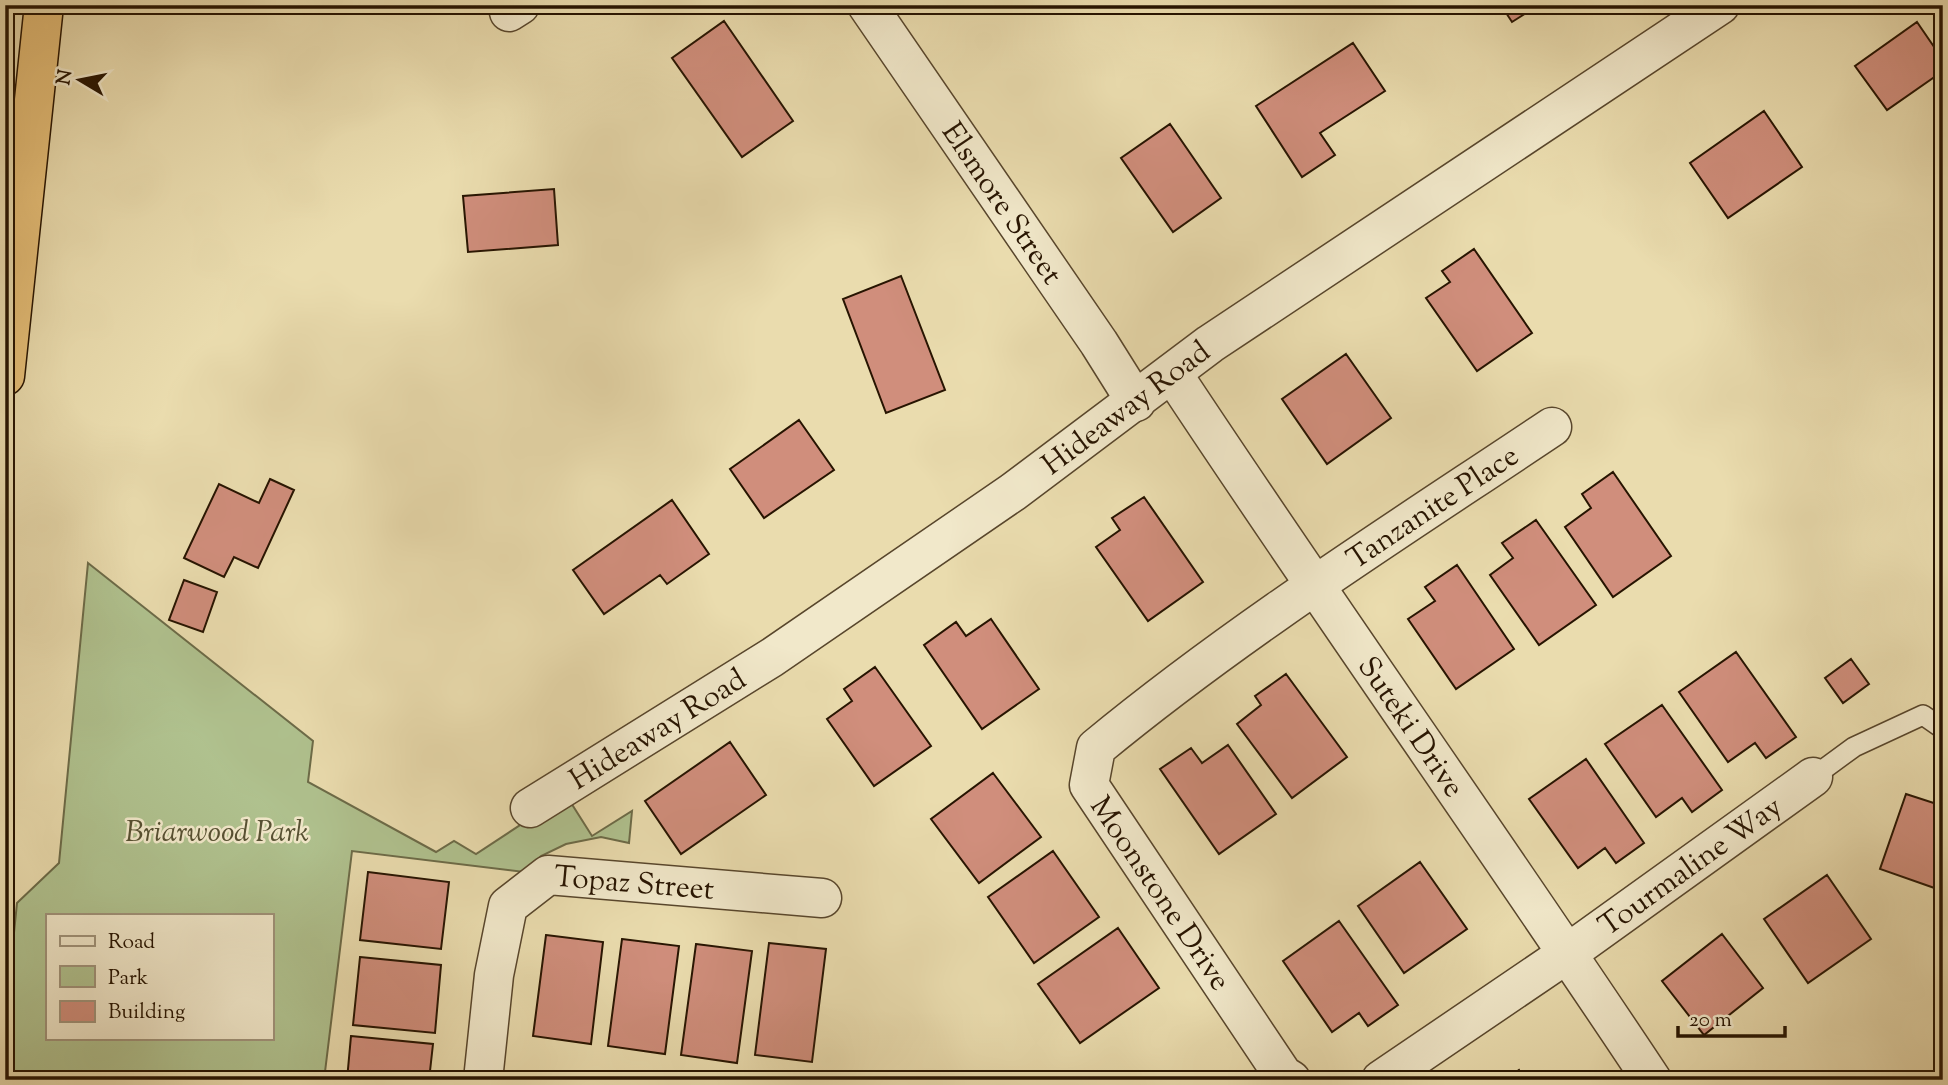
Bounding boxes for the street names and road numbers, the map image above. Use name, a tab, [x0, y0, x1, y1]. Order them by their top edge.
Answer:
street label: Elsmore Street	[930, 114, 1072, 294]
street label: Hideaway Road	[1034, 332, 1220, 487]
street label: Tanzanite Place	[1339, 436, 1528, 582]
street label: Suteki Drive	[1346, 649, 1473, 807]
street label: Hideaway Road	[562, 660, 755, 802]
street label: Tourmaline Way	[1591, 787, 1792, 948]
street label: Moonstone Drive	[1078, 789, 1240, 1000]
street label: Topaz Street	[552, 857, 716, 913]

